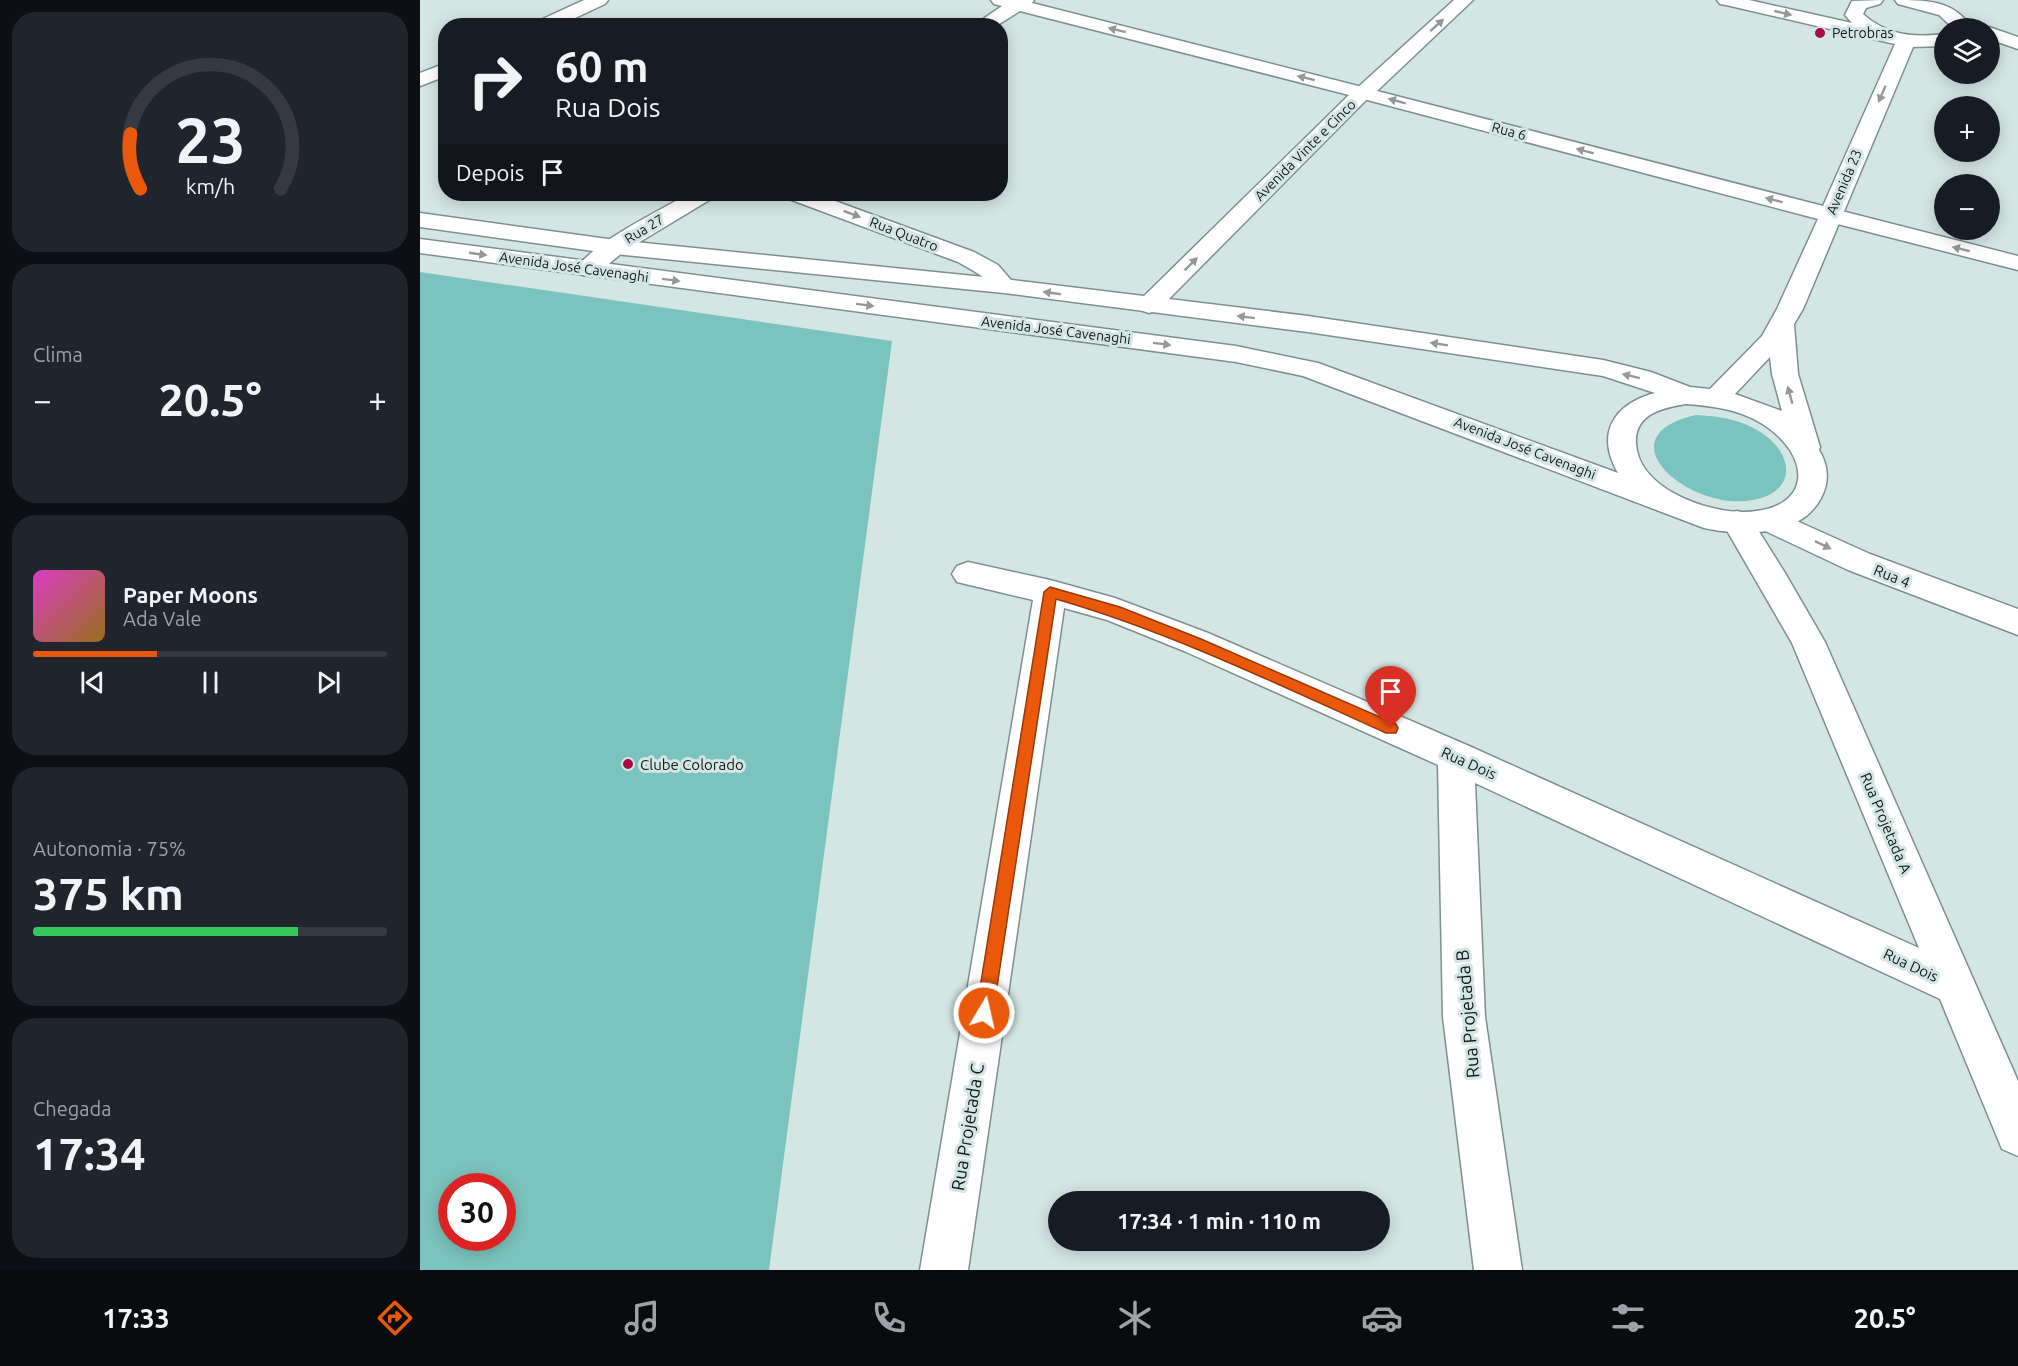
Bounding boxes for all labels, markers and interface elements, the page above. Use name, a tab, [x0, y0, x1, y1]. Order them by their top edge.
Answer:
one-way arrow	[1774, 8, 1792, 18]
one-way arrow	[1430, 18, 1445, 32]
map controls	[1934, 18, 2000, 240]
button: layers	[1934, 18, 2000, 84]
one-way arrow	[1108, 25, 1126, 34]
place label: Petrobras	[1832, 25, 1894, 41]
marker: Petrobras	[1813, 26, 1827, 40]
icon: right	[456, 42, 534, 120]
text: 60 m	[555, 43, 649, 90]
one-way arrow	[1297, 73, 1315, 83]
one-way arrow	[1877, 85, 1886, 103]
text: Rua Dois	[555, 92, 660, 122]
street label: Avenida Vinte e Cinco	[1251, 96, 1359, 204]
one-way arrow	[1387, 96, 1406, 106]
button: +	[1934, 96, 2000, 162]
text: 23	[175, 105, 245, 175]
street label: Rua 6	[1490, 119, 1528, 143]
one-way arrow	[1576, 145, 1594, 155]
street label: Avenida 23	[1823, 147, 1865, 217]
icon: arrive	[536, 156, 569, 189]
text: Depois	[456, 160, 524, 185]
text: km/h	[185, 174, 235, 198]
button: −	[1934, 174, 2000, 240]
one-way arrow	[1765, 195, 1783, 204]
one-way arrow	[843, 210, 861, 219]
street label: Rua 27	[621, 211, 667, 247]
street label: Rua Quatro	[867, 214, 941, 254]
one-way arrow	[1952, 243, 1971, 253]
street label: Avenida José Cavenaghi	[498, 249, 650, 285]
one-way arrow	[469, 250, 488, 259]
one-way arrow	[1183, 258, 1197, 272]
one-way arrow	[662, 276, 681, 285]
one-way arrow	[1043, 288, 1062, 297]
one-way arrow	[855, 301, 874, 310]
one-way arrow	[1236, 312, 1255, 321]
street label: Avenida José Cavenaghi	[980, 313, 1132, 347]
one-way arrow	[1429, 339, 1448, 348]
one-way arrow	[1153, 340, 1172, 349]
text: Clima	[33, 343, 83, 366]
one-way arrow	[1622, 370, 1640, 380]
text: 20.5°	[158, 374, 262, 425]
text: −	[33, 381, 52, 418]
text: +	[368, 381, 387, 418]
one-way arrow	[1785, 386, 1795, 404]
street label: Avenida José Cavenaghi	[1452, 414, 1598, 482]
one-way arrow	[1814, 541, 1831, 550]
street label: Rua 4	[1871, 561, 1913, 591]
text: Paper Moons	[123, 582, 258, 607]
text: Ada Vale	[123, 607, 201, 630]
icon: previous	[76, 666, 109, 699]
icon: pause	[194, 666, 227, 699]
icon: next	[312, 666, 345, 699]
pin	[1365, 666, 1416, 728]
icon: arrive	[1374, 675, 1407, 708]
street label: Rua Dois	[1439, 743, 1499, 783]
place label: Clube Colorado	[640, 756, 744, 773]
marker: Clube Colorado	[621, 757, 635, 771]
street label: Rua Projetada A	[1857, 770, 1915, 876]
text: Autonomia · 75%	[33, 837, 186, 860]
text: 375 km	[33, 868, 184, 919]
street label: Rua Dois	[1881, 945, 1941, 985]
street label: Rua Projetada B	[1451, 949, 1483, 1079]
position arrow	[952, 981, 1016, 1045]
street label: Rua Projetada C	[947, 1062, 987, 1192]
text: Chegada	[33, 1097, 111, 1120]
text: 17:34	[33, 1128, 146, 1179]
speed limit sign: 30	[438, 1173, 516, 1251]
text: 17:34 · 1 min · 110 m	[1117, 1208, 1321, 1233]
icon: directions	[374, 1297, 416, 1339]
icon: music	[621, 1297, 663, 1339]
icon: phone	[868, 1297, 910, 1339]
icon: climate	[1114, 1297, 1156, 1339]
icon: car	[1361, 1297, 1403, 1339]
icon: filters	[1607, 1297, 1649, 1339]
text: 17:33	[102, 1303, 170, 1333]
text: 20.5°	[1854, 1303, 1916, 1333]

